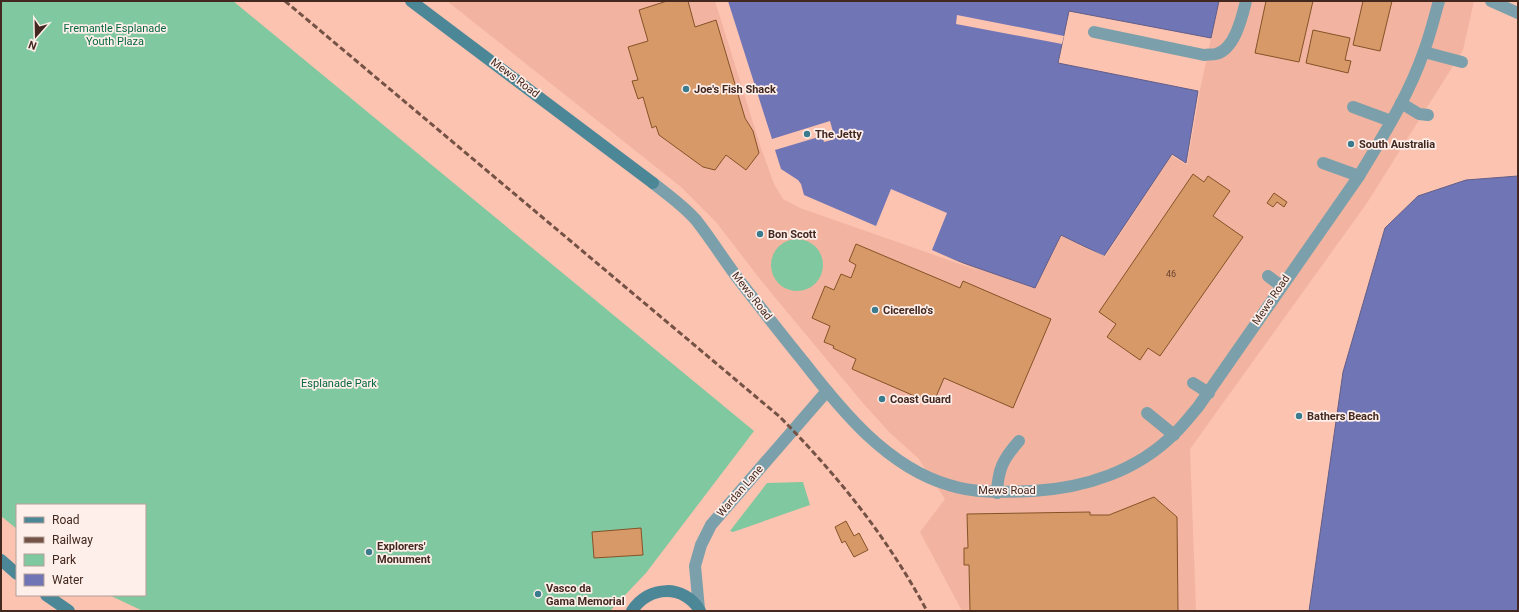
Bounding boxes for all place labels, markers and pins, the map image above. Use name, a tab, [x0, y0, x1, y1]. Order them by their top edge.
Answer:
place label: Joe's Fish Shack	[694, 83, 776, 96]
marker: Joe's Fish Shack	[681, 84, 691, 94]
place label: The Jetty	[815, 128, 862, 141]
marker: The Jetty	[802, 129, 812, 139]
place label: South Australia	[1359, 138, 1435, 151]
marker: South Australia	[1346, 139, 1356, 149]
place label: Bon Scott	[768, 228, 817, 241]
marker: Bon Scott	[755, 229, 765, 239]
place label: Cicerello's	[883, 304, 933, 317]
marker: Cicerello's	[870, 305, 880, 315]
place label: Coast Guard	[890, 393, 951, 406]
marker: Coast Guard	[877, 394, 887, 404]
place label: Bathers Beach	[1307, 410, 1379, 423]
marker: Bathers Beach	[1294, 411, 1304, 421]
place label: Explorers' Monument	[377, 540, 431, 566]
marker: Explorers' Monument	[364, 547, 374, 557]
place label: Vasco da Gama Memorial	[546, 582, 625, 608]
marker: Vasco da Gama Memorial	[533, 589, 543, 599]

